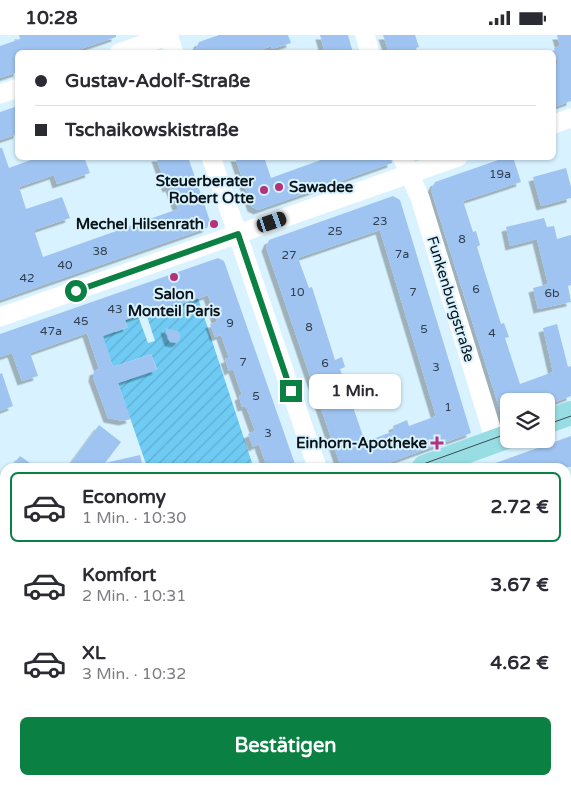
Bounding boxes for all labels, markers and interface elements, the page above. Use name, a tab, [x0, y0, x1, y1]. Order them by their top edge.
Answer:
text: 10:28	[25, 7, 78, 29]
text: Gustav-Adolf-Straße	[65, 70, 250, 92]
text: Tschaikowskistraße	[65, 119, 239, 141]
house number: 19a	[489, 167, 511, 181]
place label: Steuerberater Robert Otte	[156, 172, 255, 207]
place label: Sawadee	[289, 178, 354, 196]
marker: Sawadee	[273, 181, 285, 193]
marker: Steuerberater Robert Otte	[258, 184, 270, 196]
car	[255, 210, 288, 234]
house number: 23	[372, 214, 388, 228]
place label: Mechel Hilsenrath	[76, 215, 204, 233]
marker: Mechel Hilsenrath	[208, 218, 220, 230]
house number: 25	[327, 224, 343, 238]
house number: 8	[458, 232, 466, 246]
street label: Funkenburgstraße	[423, 234, 479, 364]
house number: 38	[92, 244, 108, 258]
house number: 7a	[395, 247, 409, 261]
house number: 27	[281, 248, 297, 262]
house number: 40	[57, 258, 73, 272]
house number: 42	[19, 271, 35, 285]
marker: Salon Monteil Paris	[168, 271, 180, 283]
route start	[65, 280, 87, 302]
house number: 6	[472, 282, 480, 296]
place label: Salon Monteil Paris	[128, 285, 220, 320]
house number: 10	[289, 285, 305, 299]
house number: 7	[409, 285, 417, 299]
house number: 6b	[544, 286, 560, 300]
house number: 43	[107, 302, 123, 316]
house number: 45	[73, 314, 89, 328]
house number: 9	[226, 316, 234, 330]
house number: 8	[305, 320, 313, 334]
house number: 5	[420, 322, 428, 336]
house number: 47a	[40, 324, 62, 338]
house number: 4	[488, 326, 496, 340]
house number: 7	[239, 355, 247, 369]
house number: 6	[321, 356, 329, 370]
house number: 3	[432, 360, 440, 374]
callout: 1 Min.	[308, 373, 401, 409]
route end	[280, 380, 302, 402]
text: 1 Min.	[331, 381, 379, 401]
house number: 5	[252, 389, 260, 403]
map controls	[500, 393, 555, 448]
button: layers	[500, 393, 555, 448]
house number: 1	[444, 400, 452, 414]
house number: 3	[264, 426, 272, 440]
place label: Einhorn-Apotheke	[296, 434, 428, 453]
marker: Einhorn-Apotheke	[431, 437, 443, 449]
icon: car	[22, 485, 67, 530]
text: Economy	[82, 486, 166, 508]
text: 2.72 €	[491, 496, 549, 518]
text: 1 Min. · 10:30	[82, 508, 186, 528]
icon: car	[22, 563, 67, 608]
text: Komfort	[82, 564, 156, 586]
text: 3.67 €	[490, 574, 549, 596]
text: 2 Min. · 10:31	[82, 586, 186, 606]
icon: car	[22, 641, 67, 686]
text: XL	[82, 642, 106, 664]
text: 4.62 €	[490, 652, 549, 674]
text: 3 Min. · 10:32	[82, 664, 186, 684]
button: Bestätigen	[20, 717, 551, 775]

